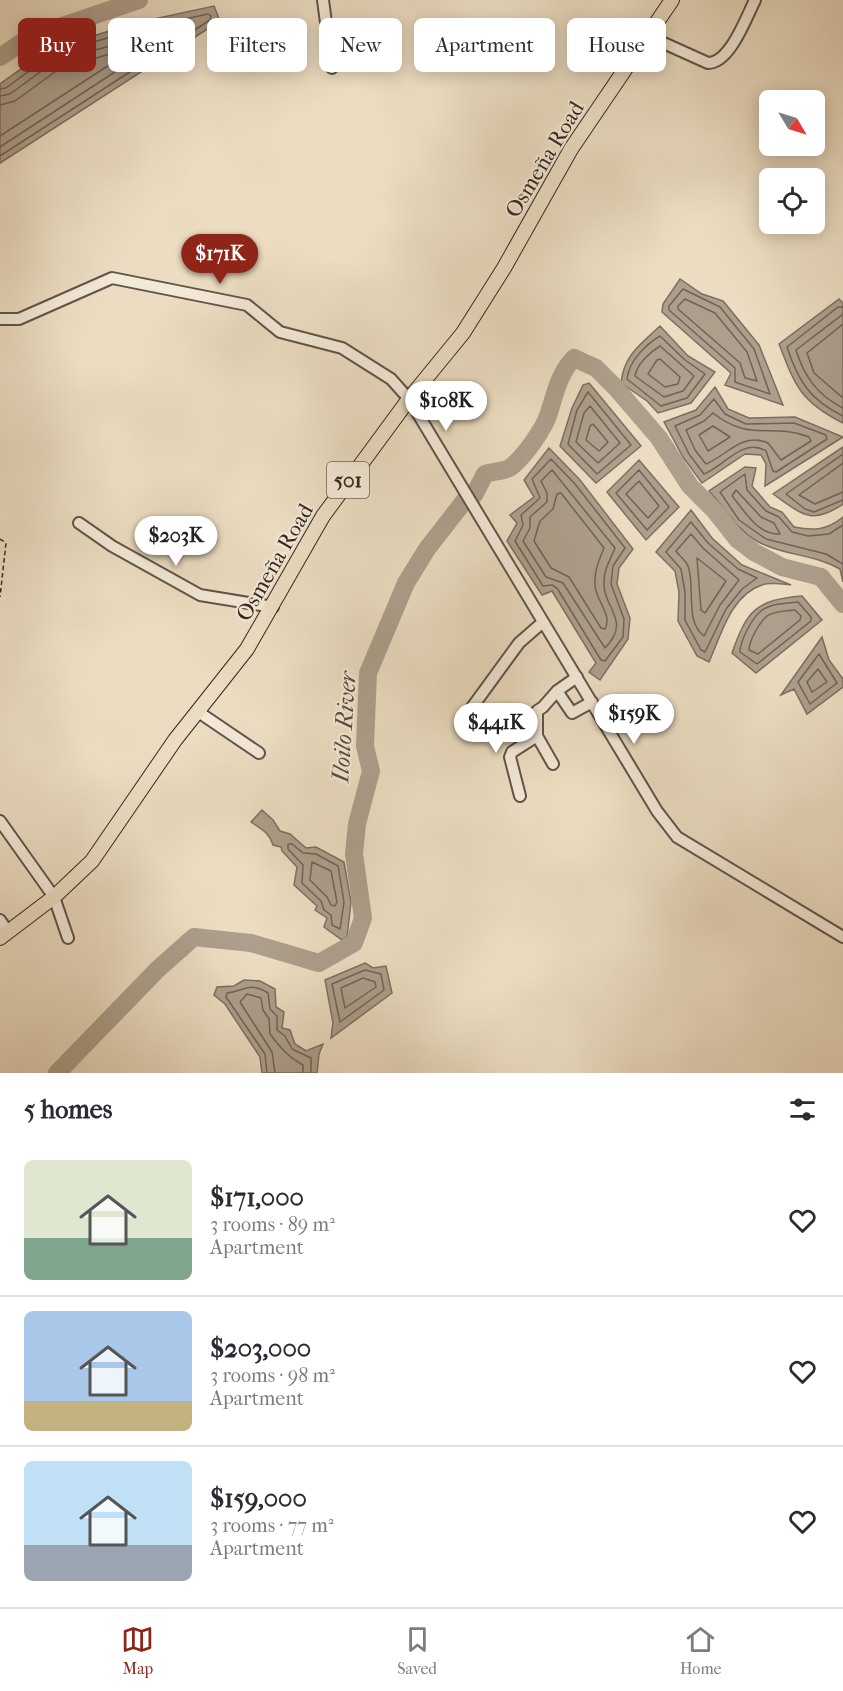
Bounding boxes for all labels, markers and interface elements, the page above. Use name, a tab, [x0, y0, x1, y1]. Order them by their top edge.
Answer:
chip: Buy	[18, 18, 96, 72]
chip: Rent	[108, 18, 195, 72]
chip: Filters	[207, 18, 307, 72]
chip: New	[319, 18, 402, 72]
chip: Apartment	[414, 18, 555, 72]
chip: House	[567, 18, 666, 72]
north arrow	[759, 90, 825, 156]
map controls	[759, 90, 825, 234]
street label: Osmeña Road	[500, 96, 590, 222]
button: locate	[759, 168, 825, 234]
pin: $171K	[178, 234, 262, 285]
text: $171K	[195, 242, 245, 265]
pin: $108K	[404, 381, 488, 432]
text: $108K	[419, 389, 473, 412]
road number: 501	[327, 462, 369, 498]
street label: Osmeña Road	[231, 498, 319, 626]
pin: $203K	[134, 516, 218, 567]
text: $203K	[148, 524, 204, 547]
water label: Iloilo River	[326, 668, 362, 784]
pin: $159K	[592, 694, 676, 745]
text: $159K	[608, 702, 660, 725]
pin: $441K	[454, 703, 538, 754]
text: $441K	[468, 711, 524, 734]
icon: filters	[786, 1093, 819, 1126]
text: 5 homes	[24, 1094, 112, 1125]
text: $171,000	[210, 1182, 304, 1213]
icon: home	[72, 1184, 144, 1256]
icon: heart	[786, 1204, 819, 1237]
text: 3 rooms · 89 m²	[210, 1213, 335, 1236]
text: Apartment	[210, 1236, 304, 1259]
text: $203,000	[210, 1333, 311, 1364]
icon: home	[72, 1335, 144, 1407]
icon: heart	[786, 1355, 819, 1388]
text: 3 rooms · 98 m²	[210, 1364, 335, 1387]
text: Apartment	[210, 1387, 304, 1410]
text: $159,000	[210, 1483, 307, 1514]
icon: home	[72, 1485, 144, 1557]
icon: heart	[786, 1505, 819, 1538]
text: 3 rooms · 77 m²	[210, 1514, 334, 1537]
text: Apartment	[210, 1537, 304, 1560]
tab: Map	[121, 1623, 154, 1678]
tab: Saved	[397, 1623, 437, 1678]
tab: Home	[680, 1623, 722, 1678]

